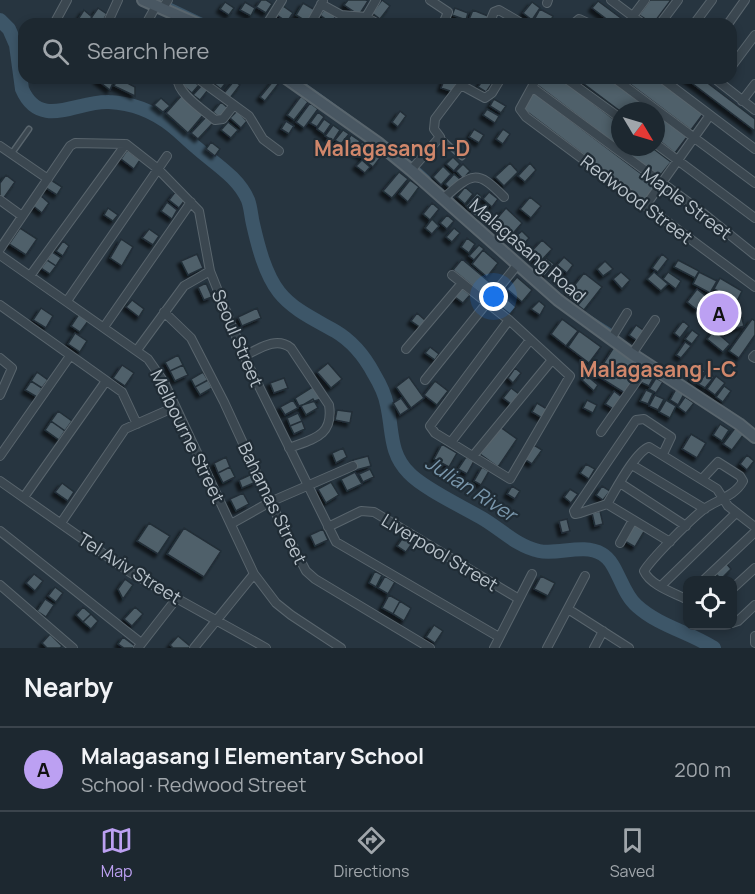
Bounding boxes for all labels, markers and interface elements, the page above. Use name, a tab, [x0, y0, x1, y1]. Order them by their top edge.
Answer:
search box	[18, 18, 737, 84]
icon: search	[39, 35, 72, 68]
text: Search here	[87, 36, 209, 66]
north arrow	[611, 102, 665, 156]
district label: Malagasang I-D	[314, 134, 470, 162]
street label: Redwood Street	[576, 149, 698, 249]
street label: Maple Street	[637, 161, 737, 245]
street label: Malagasang Road	[465, 193, 591, 307]
your location	[479, 282, 508, 311]
street label: Seoul Street	[207, 286, 269, 390]
pin: A	[700, 290, 738, 336]
district label: Malagasang I-C	[579, 355, 737, 383]
street label: Melbourne Street	[145, 365, 231, 507]
street label: Bahamas Street	[233, 438, 313, 568]
water label: Julian River	[420, 449, 524, 529]
street label: Liverpool Street	[377, 508, 503, 596]
street label: Tel Aviv Street	[74, 527, 186, 609]
map controls	[683, 576, 737, 630]
button: locate	[683, 576, 737, 630]
text: Nearby	[24, 669, 113, 705]
text: Malagasang I Elementary School	[81, 741, 424, 771]
text: A	[37, 756, 50, 783]
text: 200 m	[674, 756, 731, 783]
text: School · Redwood Street	[81, 771, 307, 798]
tab: Map	[100, 824, 133, 882]
tab: Directions	[334, 824, 409, 882]
tab: Saved	[610, 824, 655, 882]

